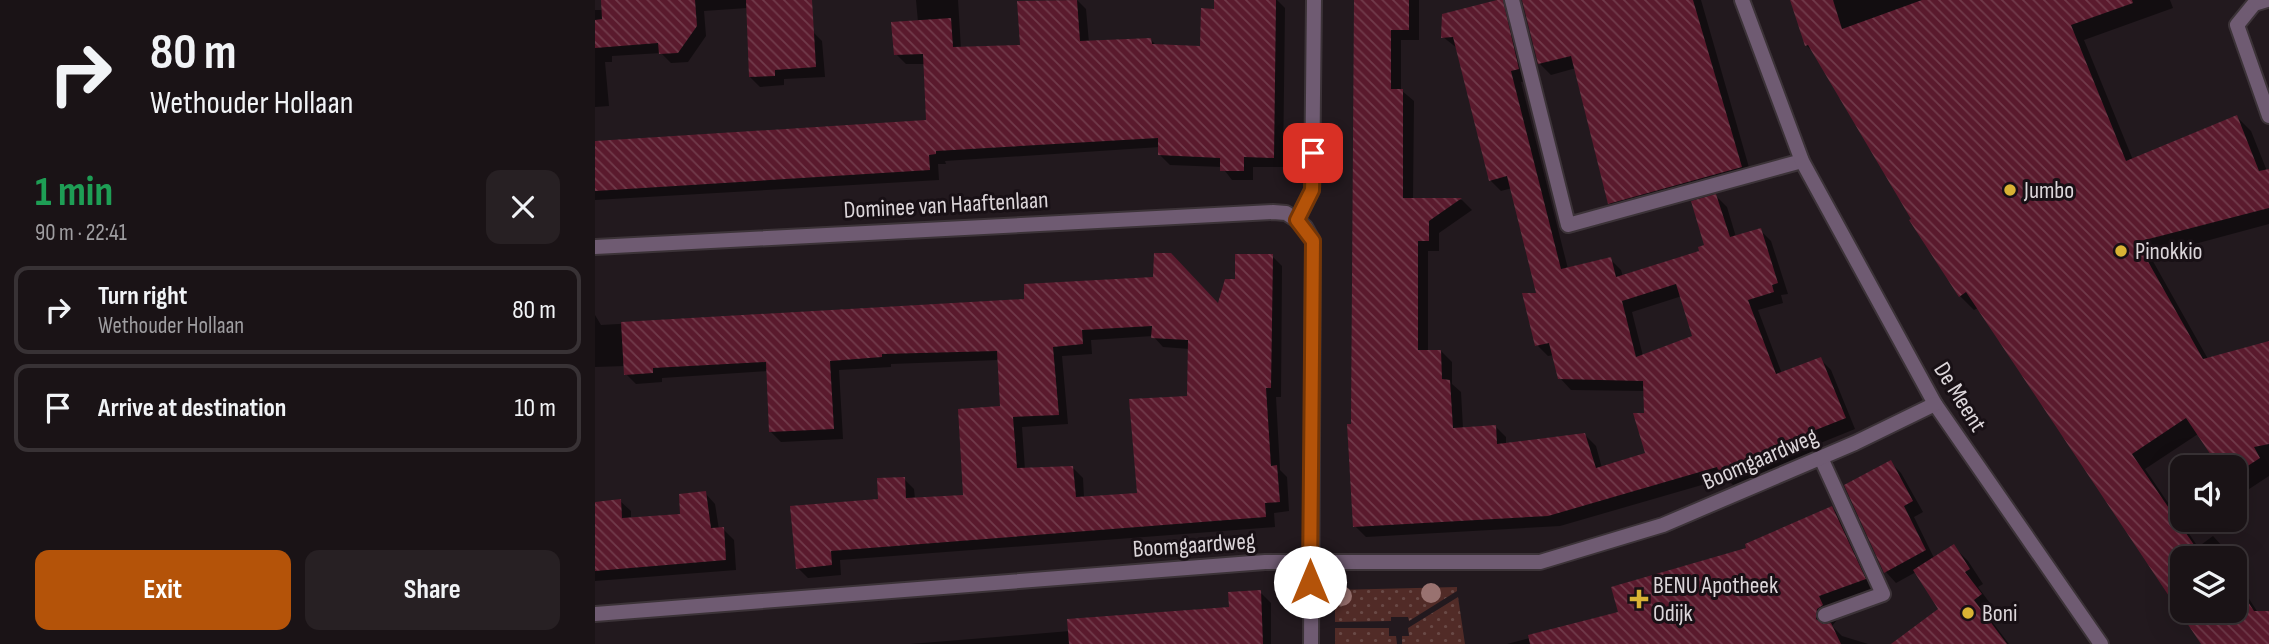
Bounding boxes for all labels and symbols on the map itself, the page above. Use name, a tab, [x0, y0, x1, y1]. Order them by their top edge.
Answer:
pin	[1283, 123, 1343, 183]
place label: Jumbo	[2023, 176, 2074, 205]
marker: Jumbo	[2002, 182, 2018, 198]
street label: Dominee van Haaftenlaan	[843, 185, 1049, 225]
place label: Pinokkio	[2135, 237, 2203, 266]
marker: Pinokkio	[2113, 243, 2129, 259]
street label: De Meent	[1927, 357, 1993, 437]
street label: Boomgaardweg	[1698, 422, 1822, 496]
street label: Boomgaardweg	[1132, 526, 1256, 564]
position arrow	[1273, 545, 1347, 619]
place label: BENU Apotheek Odijk	[1653, 571, 1778, 628]
marker: BENU Apotheek Odijk	[1631, 591, 1647, 607]
place label: Boni	[1982, 599, 2017, 628]
marker: Boni	[1960, 605, 1976, 621]

